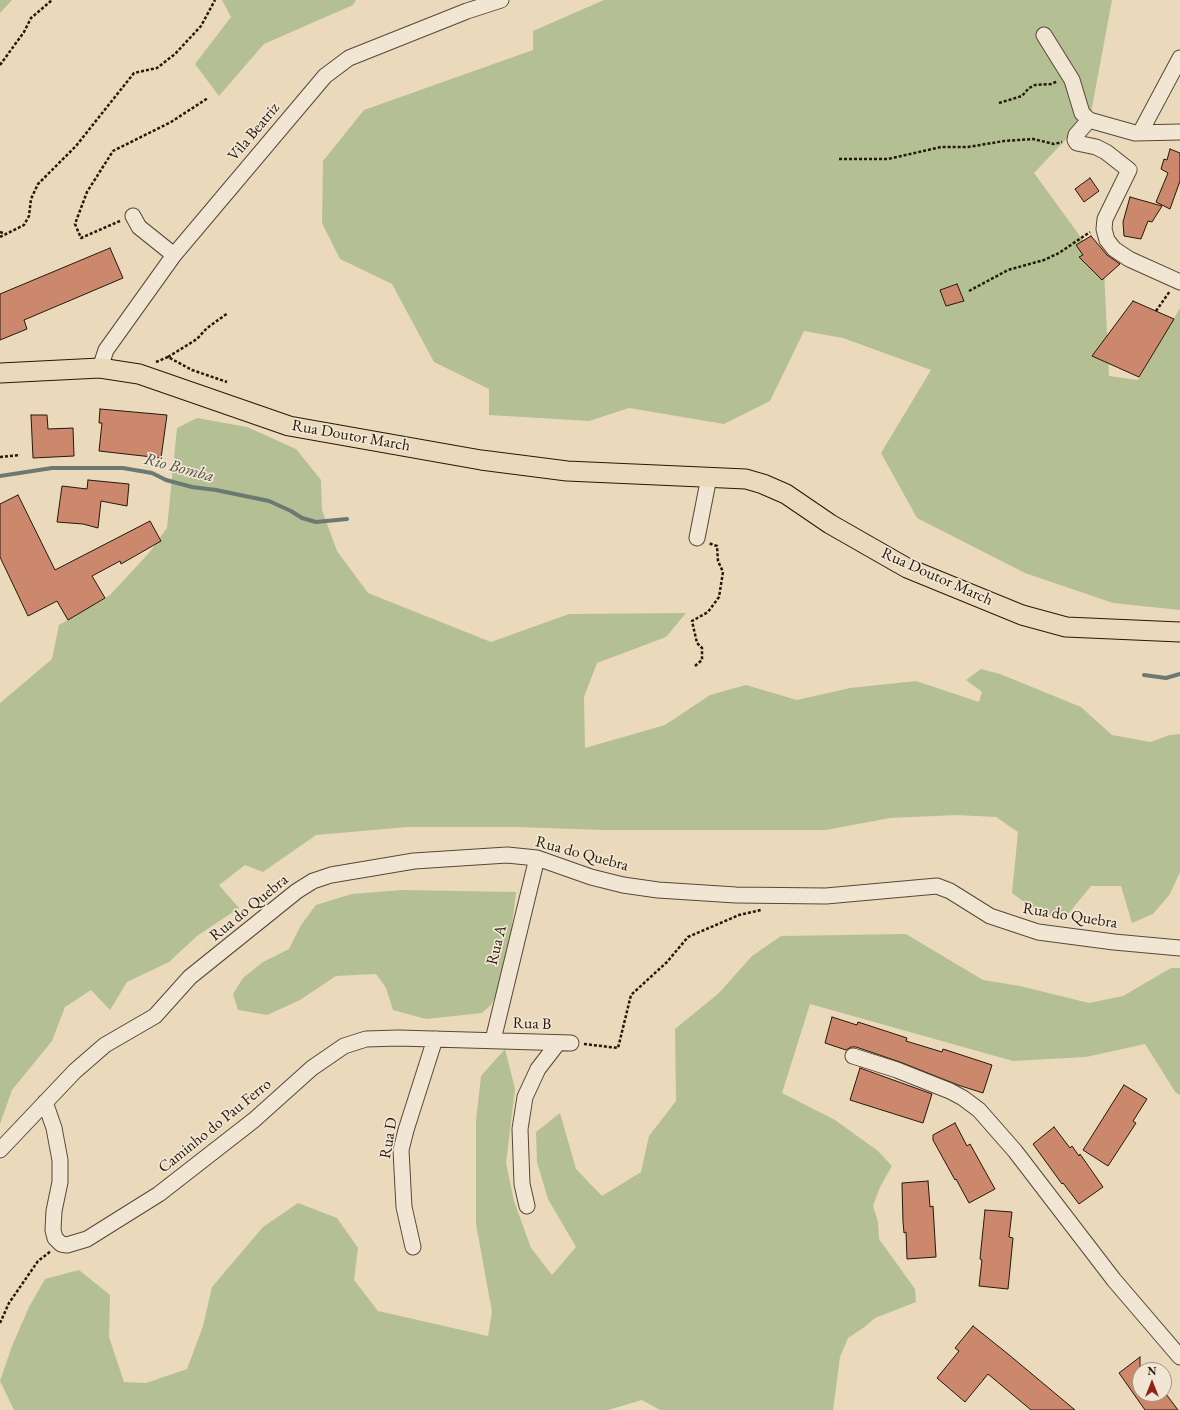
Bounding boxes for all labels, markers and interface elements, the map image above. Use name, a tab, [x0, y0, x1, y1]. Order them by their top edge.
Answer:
street label: Vila Beatriz	[224, 99, 284, 165]
street label: Rua Doutor March	[290, 416, 412, 456]
water label: Rio Bomba	[142, 449, 216, 487]
street label: Rua Doutor March	[878, 544, 996, 610]
street label: Rua do Quebra	[533, 832, 631, 876]
street label: Rua do Quebra	[206, 870, 292, 946]
street label: Rua do Quebra	[1021, 899, 1119, 933]
street label: Rua A	[483, 923, 511, 967]
street label: Rua B	[512, 1014, 552, 1034]
street label: Caminho do Pau Ferro	[155, 1075, 275, 1177]
street label: Rua D	[376, 1116, 402, 1160]
north arrow	[1132, 1362, 1172, 1402]
text: N	[1148, 1364, 1156, 1378]

